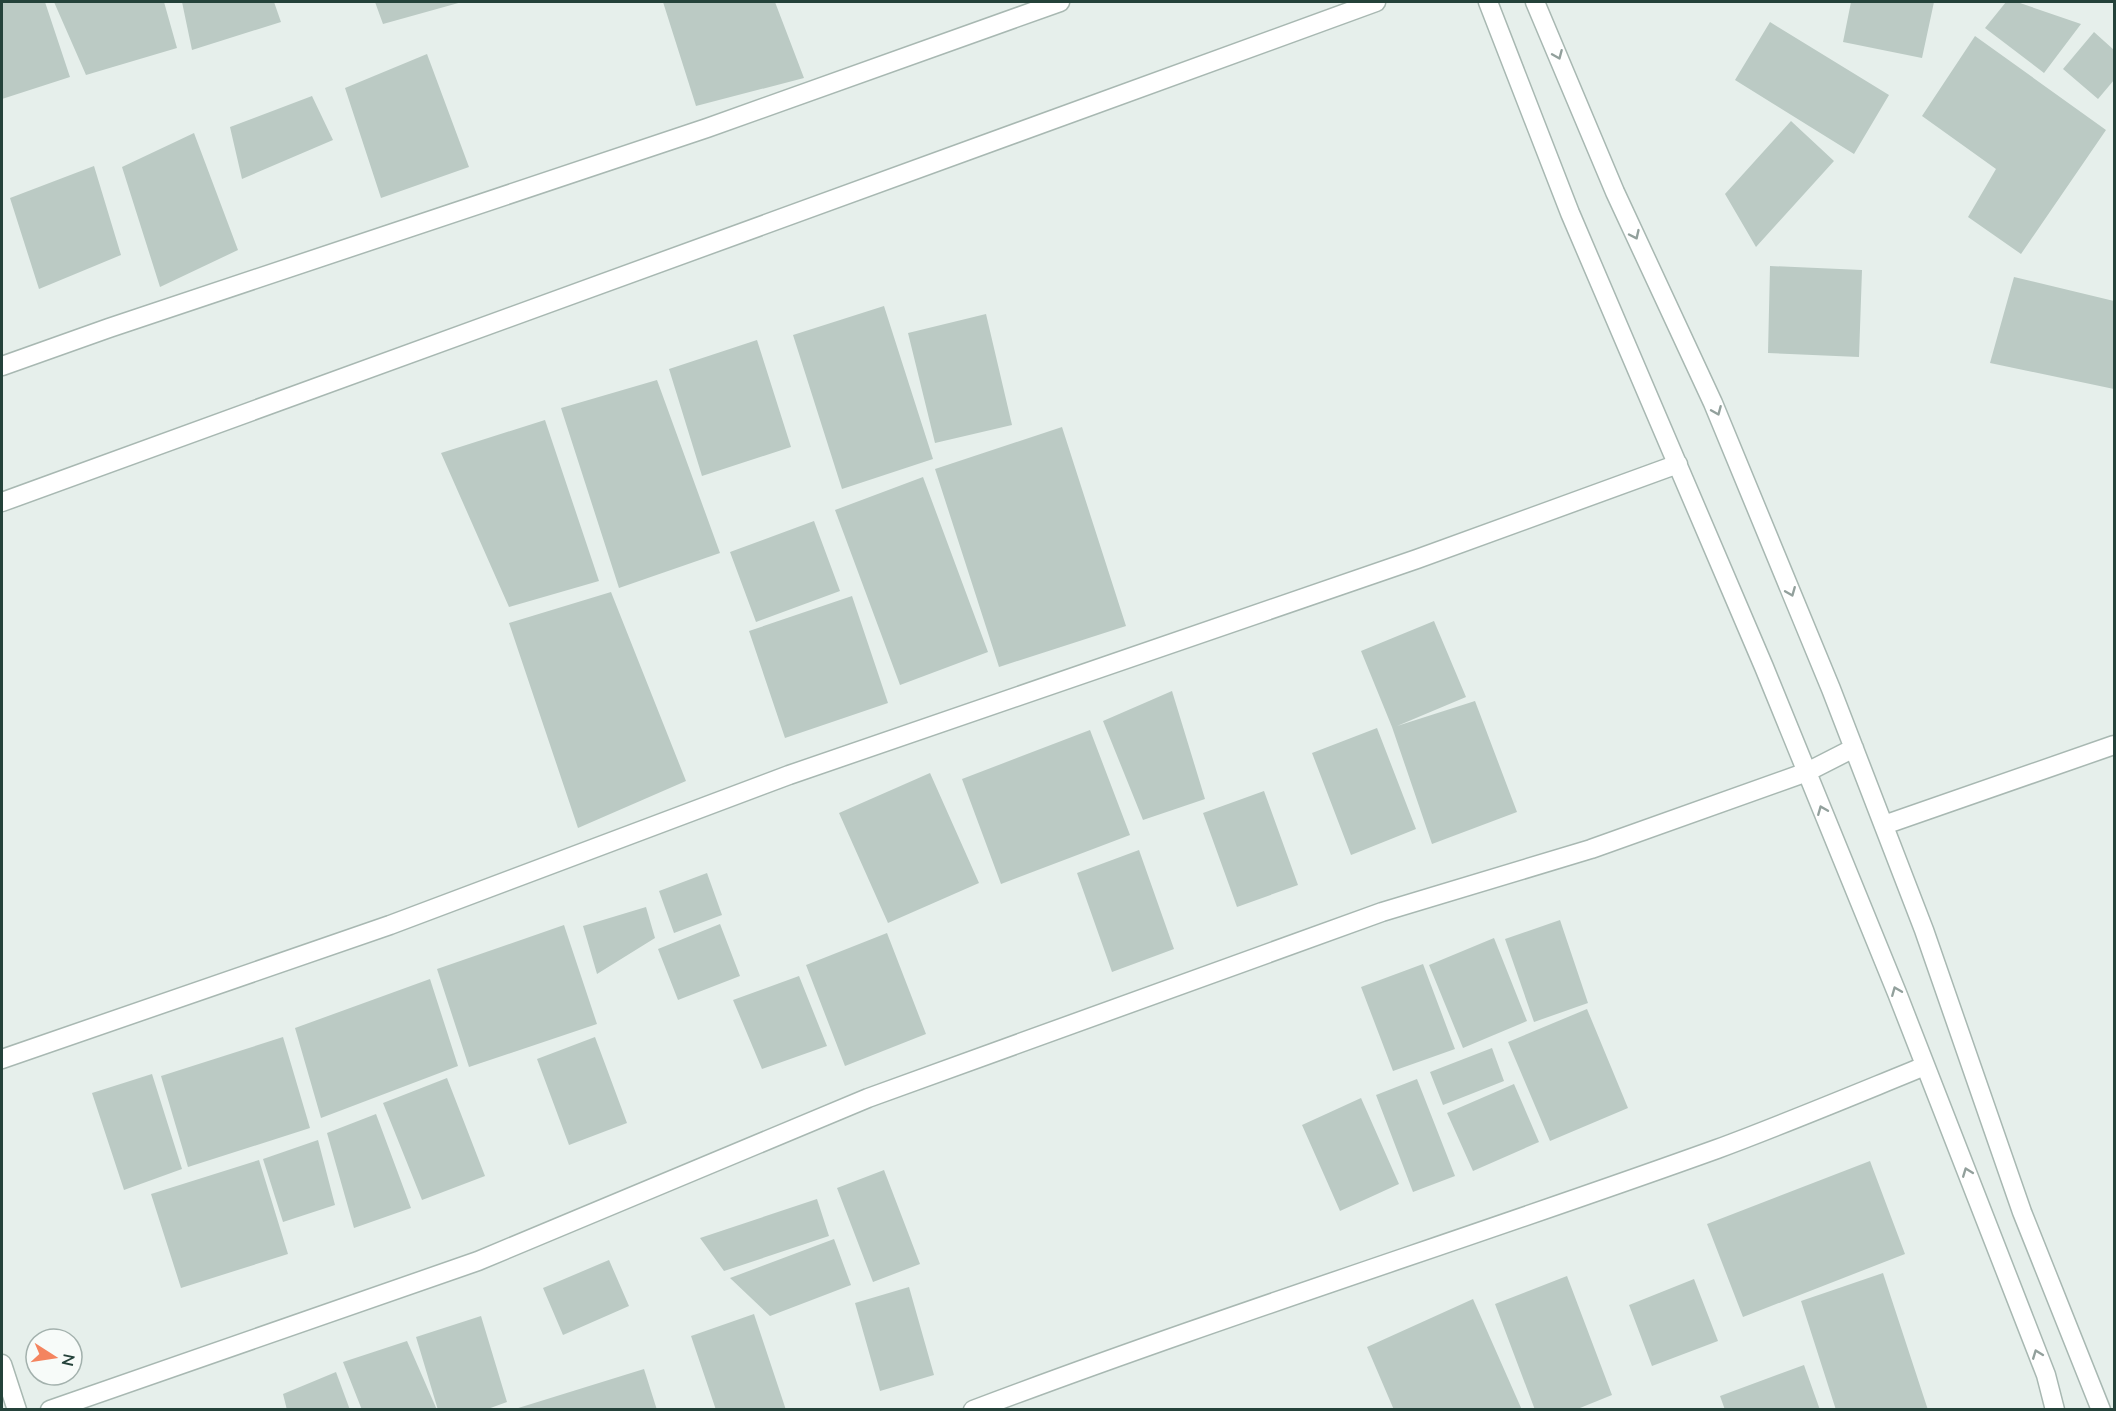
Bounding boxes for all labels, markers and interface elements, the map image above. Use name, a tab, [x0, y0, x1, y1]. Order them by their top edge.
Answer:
one-way arrow	[1551, 49, 1563, 60]
one-way arrow	[1627, 228, 1639, 239]
one-way arrow	[1710, 405, 1722, 416]
one-way arrow	[1784, 585, 1796, 596]
one-way arrow	[1817, 805, 1829, 816]
one-way arrow	[1890, 986, 1903, 996]
one-way arrow	[1961, 1167, 1974, 1178]
north arrow	[24, 1327, 84, 1387]
one-way arrow	[2032, 1349, 2045, 1360]
text: N	[58, 1352, 80, 1368]

